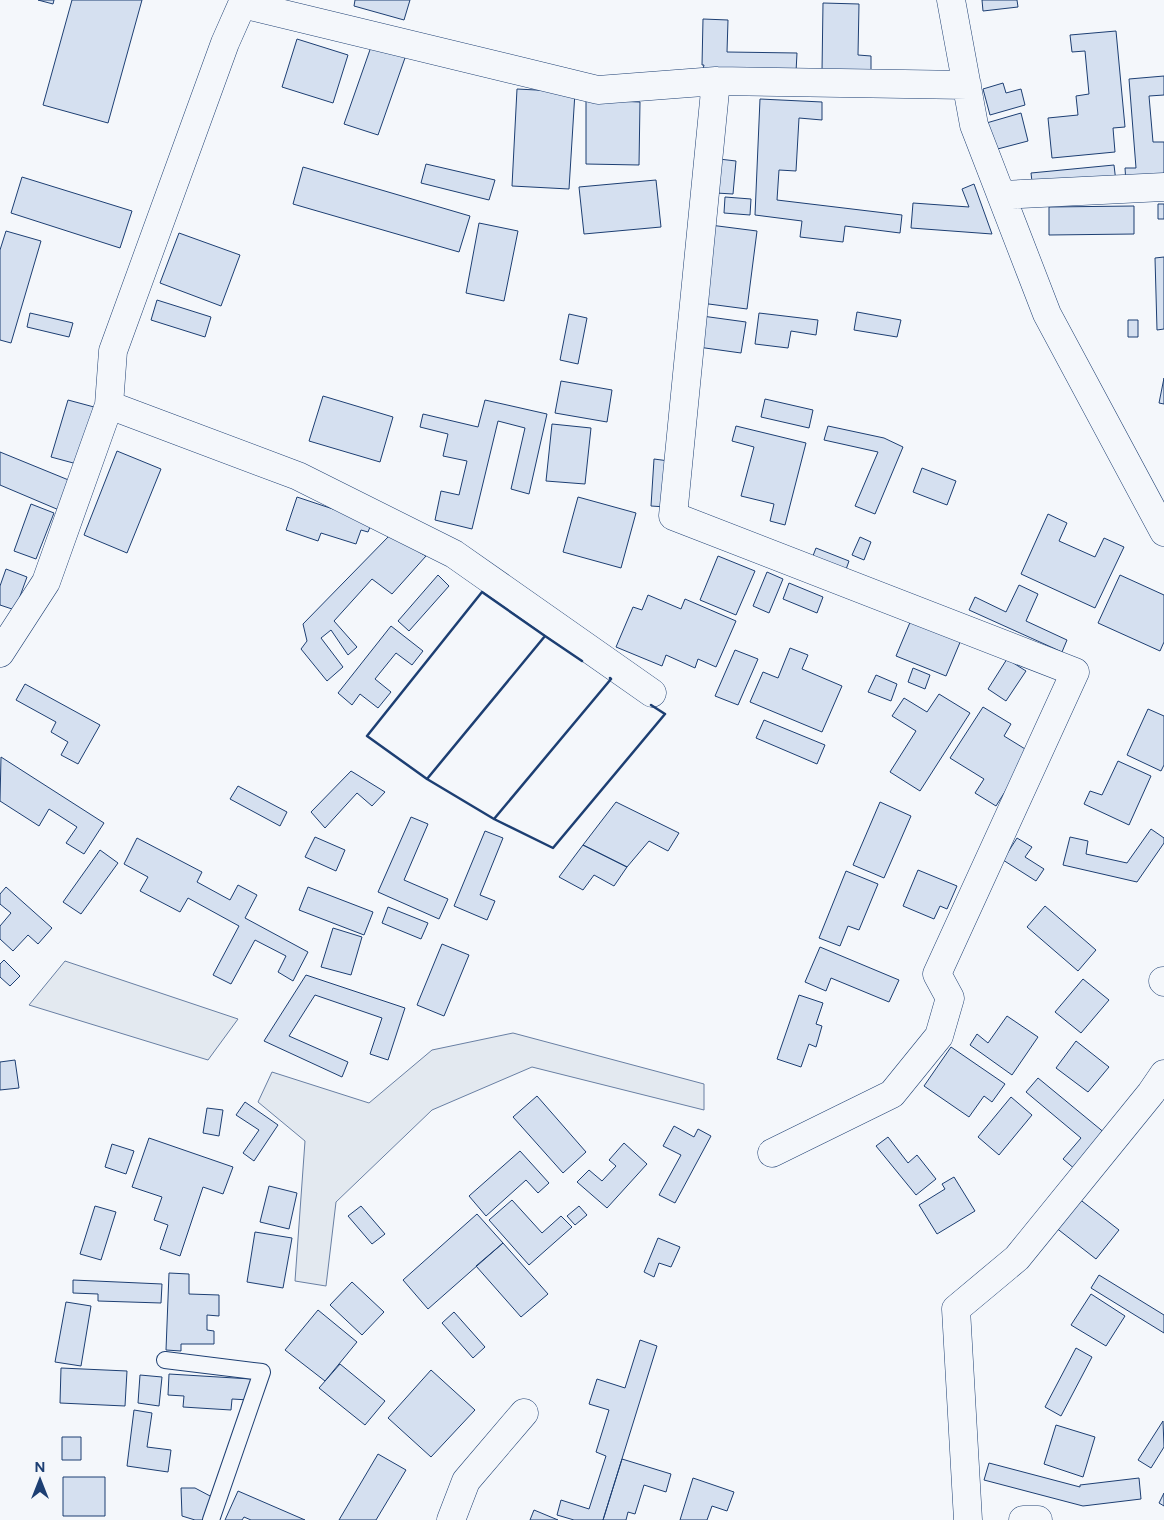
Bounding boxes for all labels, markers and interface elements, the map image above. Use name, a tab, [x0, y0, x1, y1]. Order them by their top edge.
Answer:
north arrow	[15, 1455, 65, 1505]
text: N	[35, 1459, 45, 1476]

